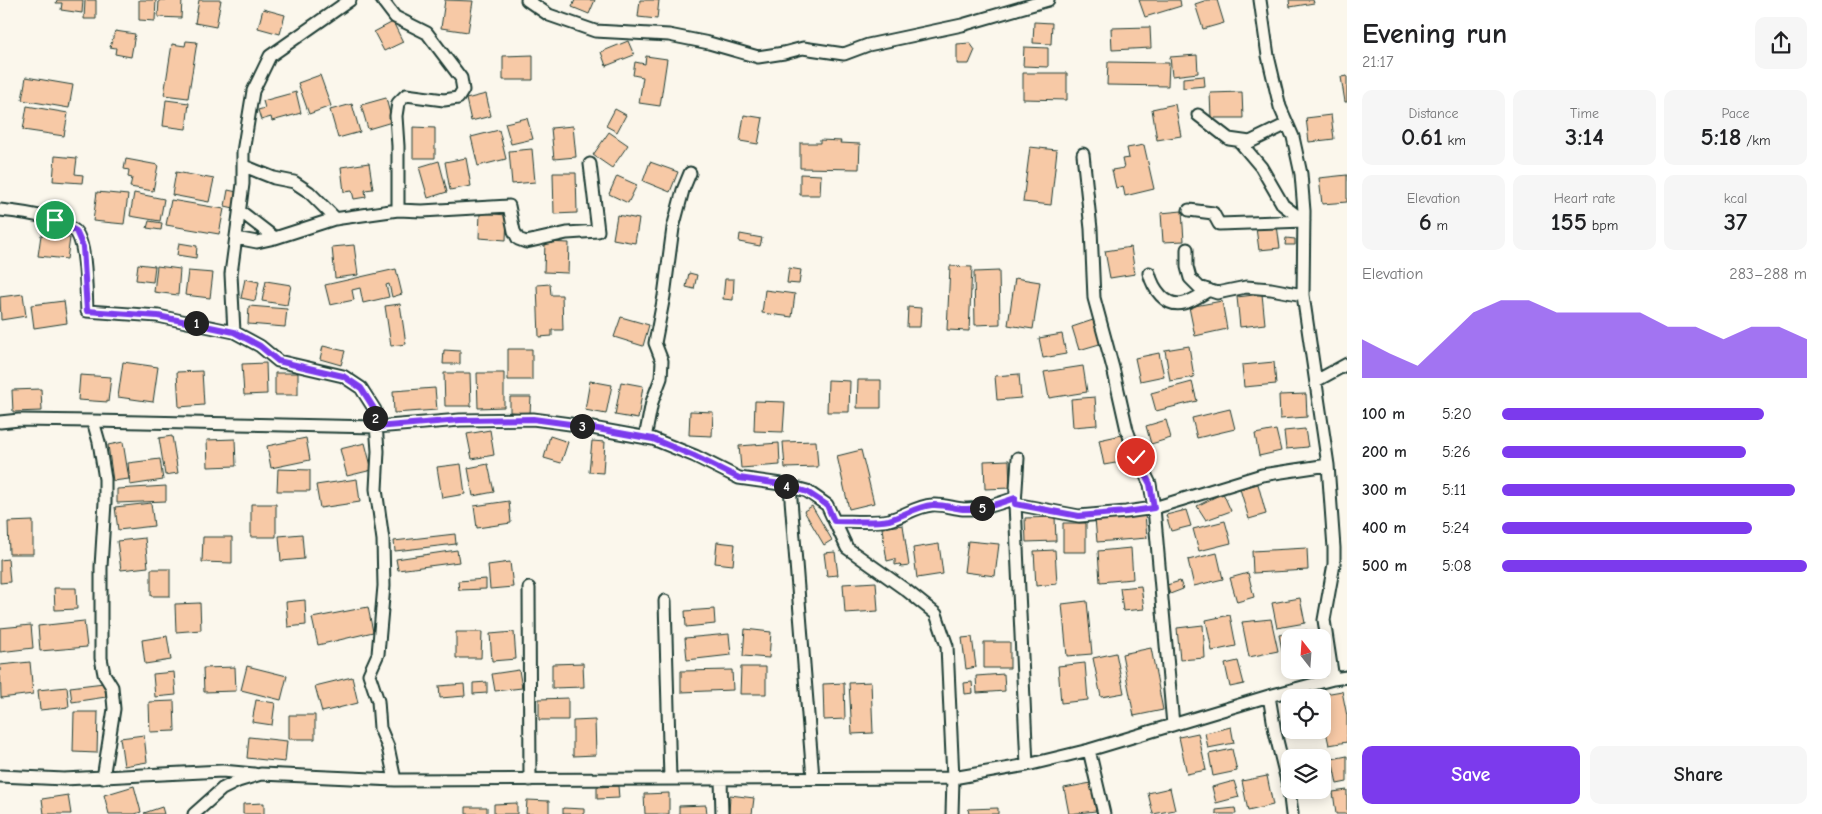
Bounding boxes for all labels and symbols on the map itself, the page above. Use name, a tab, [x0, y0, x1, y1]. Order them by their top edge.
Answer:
pin	[34, 199, 76, 241]
pin: 1	[184, 310, 208, 336]
pin: 2	[362, 406, 388, 430]
pin: 3	[570, 414, 594, 438]
pin	[1115, 436, 1157, 478]
pin: 4	[774, 474, 798, 498]
pin: 5	[970, 496, 994, 520]
north arrow	[1281, 629, 1331, 679]

